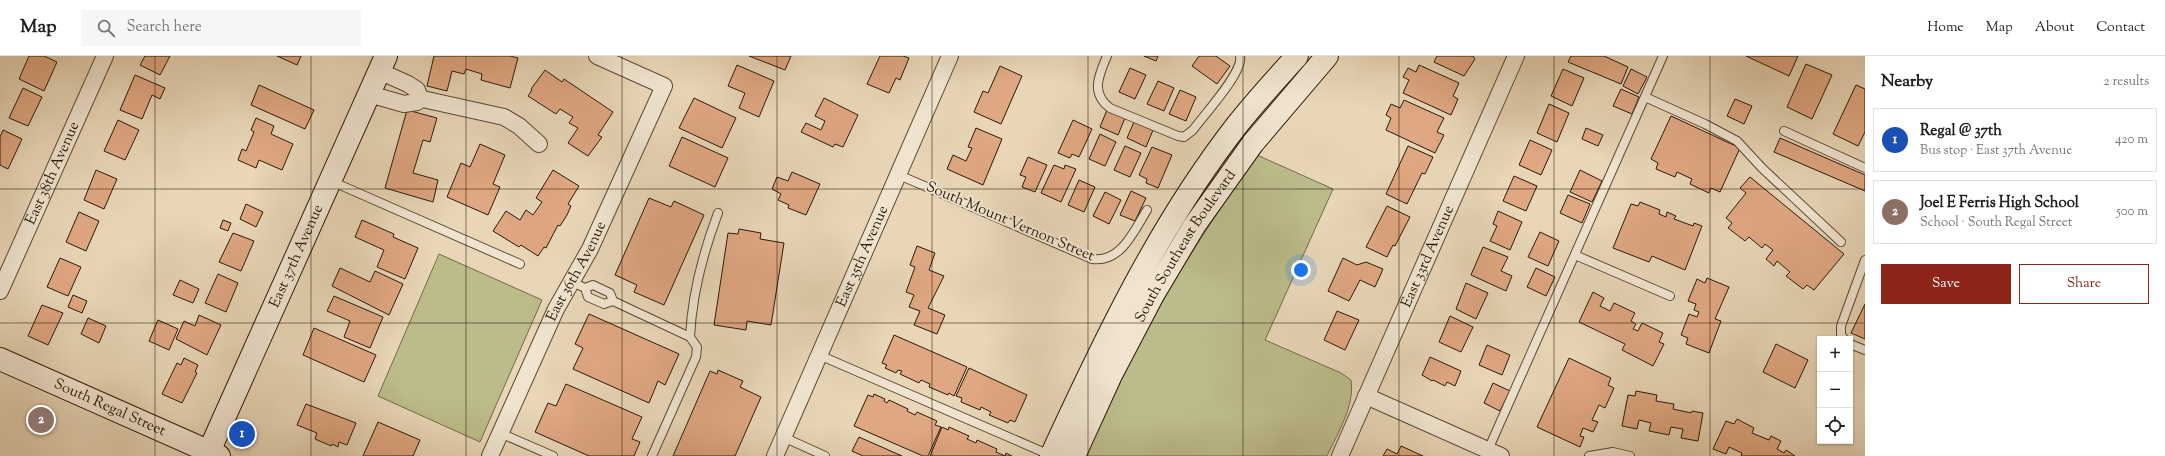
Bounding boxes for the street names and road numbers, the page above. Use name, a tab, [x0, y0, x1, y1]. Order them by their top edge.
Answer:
street label: East 38th Avenue	[20, 118, 85, 228]
street label: South Southeast Boulevard	[1130, 165, 1241, 326]
street label: South Mount Vernon Street	[922, 177, 1098, 267]
street label: East 37th Avenue	[264, 201, 329, 311]
street label: East 35th Avenue	[831, 202, 894, 310]
street label: East 33rd Avenue	[1396, 202, 1460, 311]
street label: East 36th Avenue	[541, 218, 612, 325]
street label: South Regal Street	[50, 374, 169, 442]

